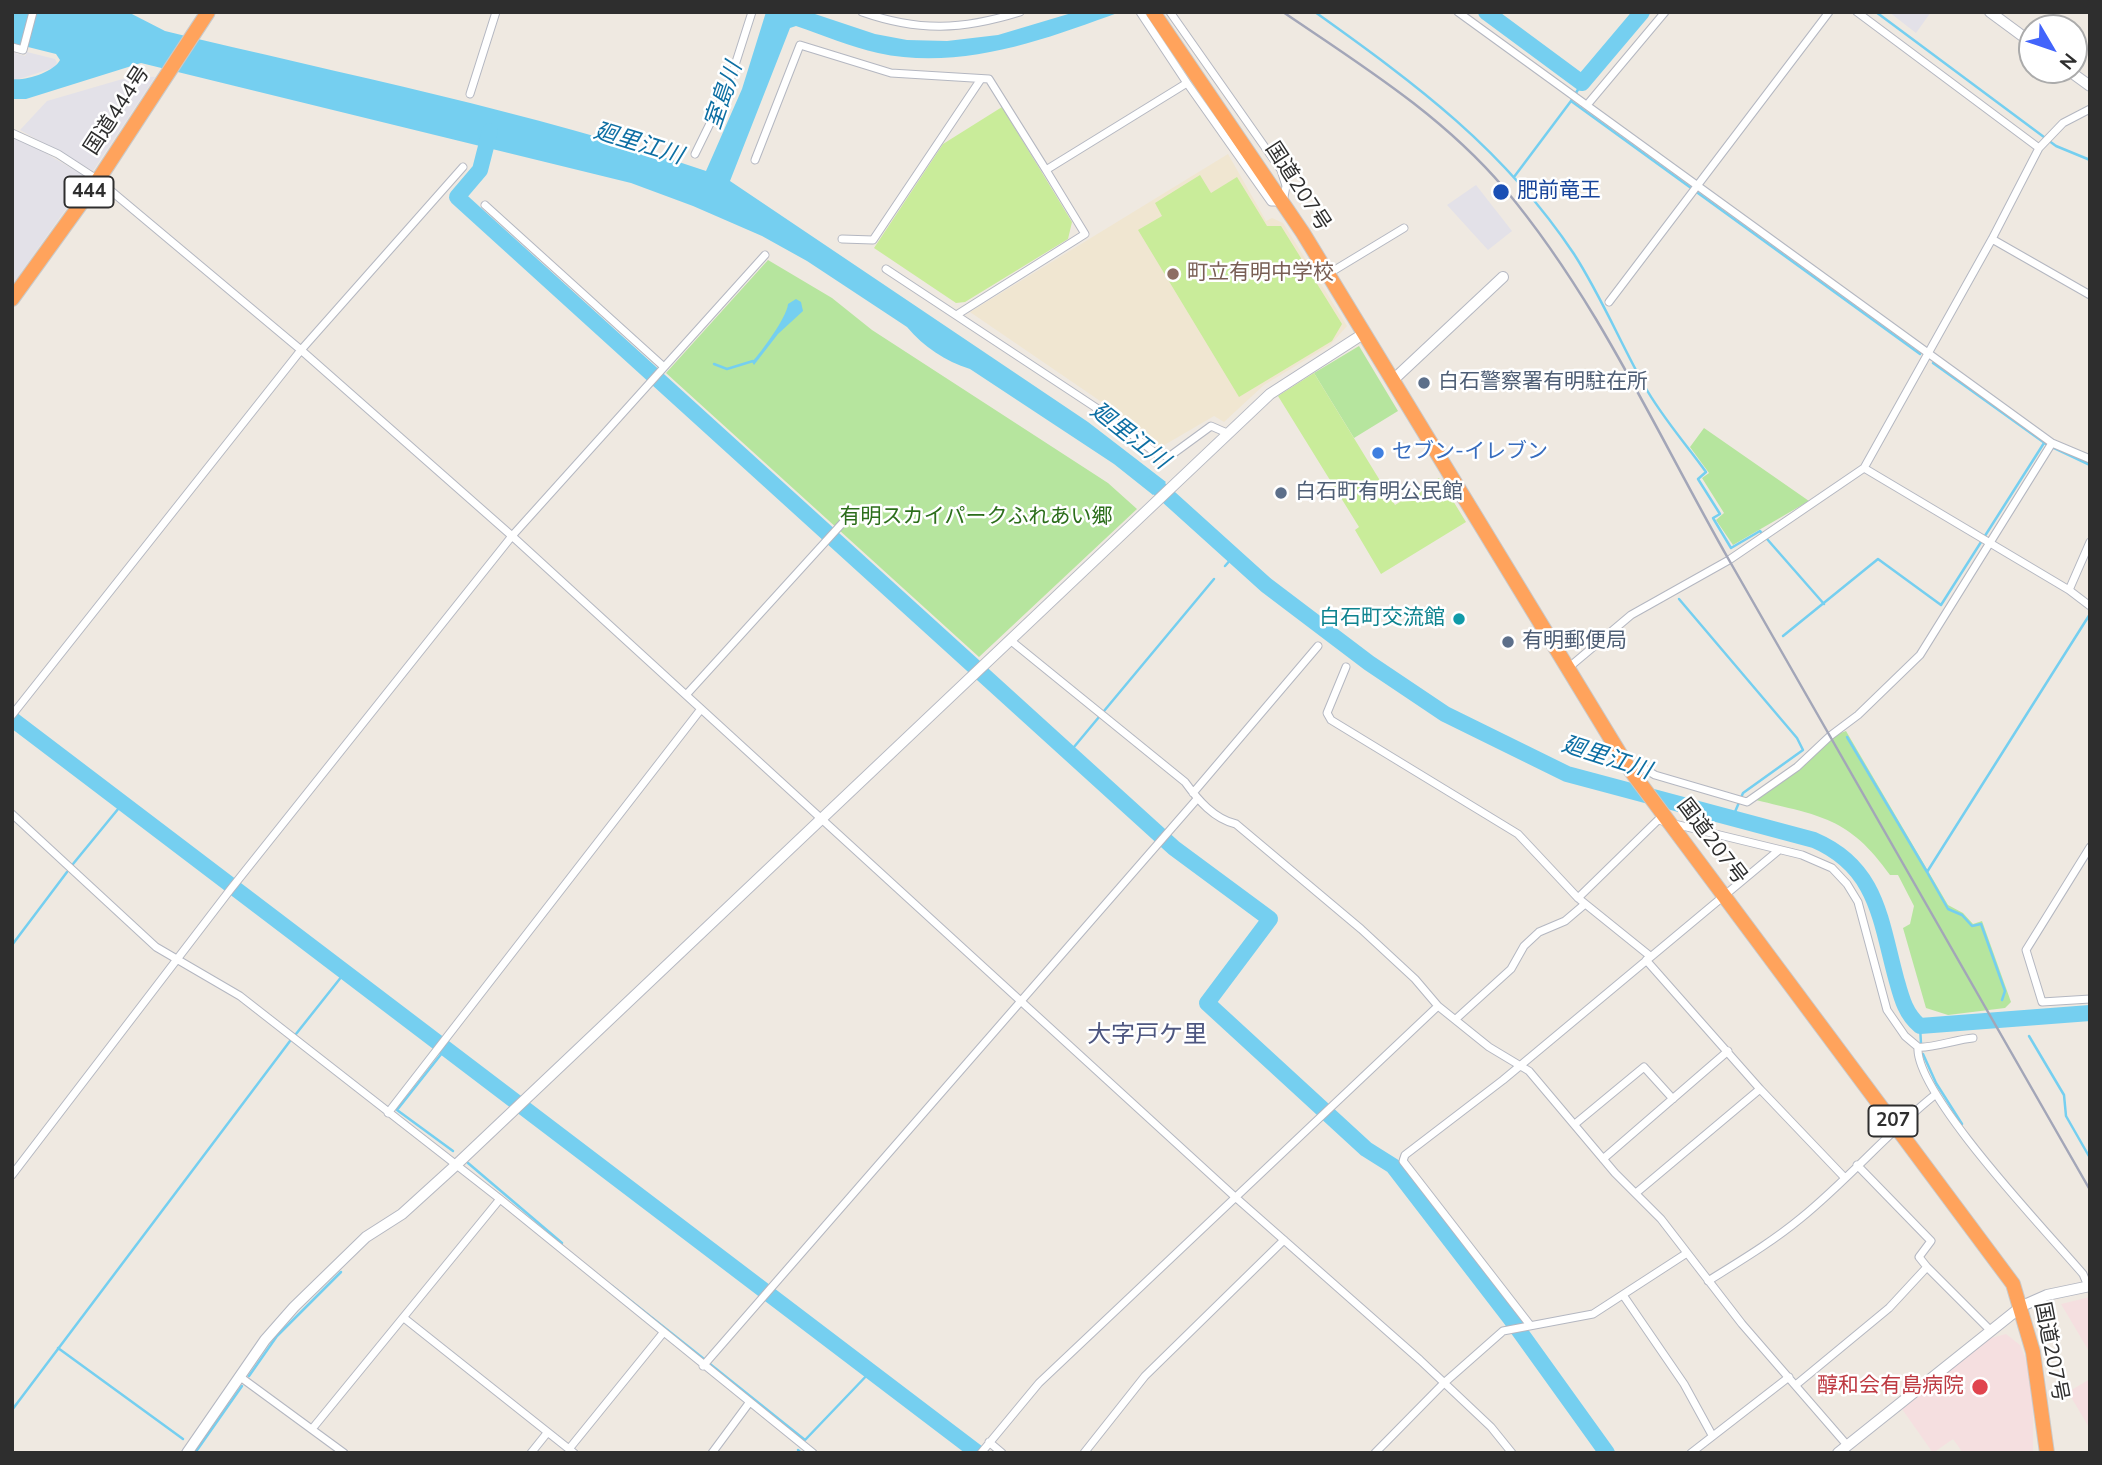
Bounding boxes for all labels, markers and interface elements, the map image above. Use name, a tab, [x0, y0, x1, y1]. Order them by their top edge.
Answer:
north arrow	[2018, 14, 2088, 84]
text: N	[2053, 47, 2082, 75]
water label: 室島川	[701, 59, 749, 133]
street label: 国道444号	[80, 62, 156, 160]
water label: 廻里江川	[590, 118, 686, 172]
street label: 国道207号	[1259, 138, 1335, 236]
road number: 444	[64, 176, 114, 208]
place label: 肥前竜王	[1517, 179, 1601, 205]
marker: 肥前竜王	[1491, 182, 1511, 202]
place label: 町立有明中学校	[1187, 261, 1334, 287]
marker: 町立有明中学校	[1165, 266, 1181, 282]
place label: 白石警察署有明駐在所	[1438, 370, 1648, 396]
marker: 白石警察署有明駐在所	[1416, 375, 1432, 391]
water label: 廻里江川	[1084, 398, 1174, 476]
place label: セブン-イレブン	[1392, 440, 1548, 466]
marker: セブン-イレブン	[1370, 445, 1386, 461]
place label: 白石町有明公民館	[1295, 480, 1463, 506]
marker: 白石町有明公民館	[1273, 485, 1289, 501]
park label: 有明スカイパークふれあい郷	[840, 505, 1112, 531]
place label: 白石町交流館	[1319, 606, 1445, 632]
marker: 白石町交流館	[1451, 611, 1467, 627]
place label: 有明郵便局	[1522, 629, 1627, 655]
marker: 有明郵便局	[1500, 634, 1516, 650]
water label: 廻里江川	[1558, 732, 1654, 786]
street label: 国道207号	[1671, 794, 1751, 890]
district label: 大字戸ケ里	[1087, 1022, 1207, 1050]
road number: 207	[1868, 1106, 1918, 1136]
street label: 国道207号	[2028, 1300, 2072, 1404]
place label: 醇和会有島病院	[1817, 1374, 1964, 1400]
marker: 醇和会有島病院	[1970, 1377, 1990, 1397]

